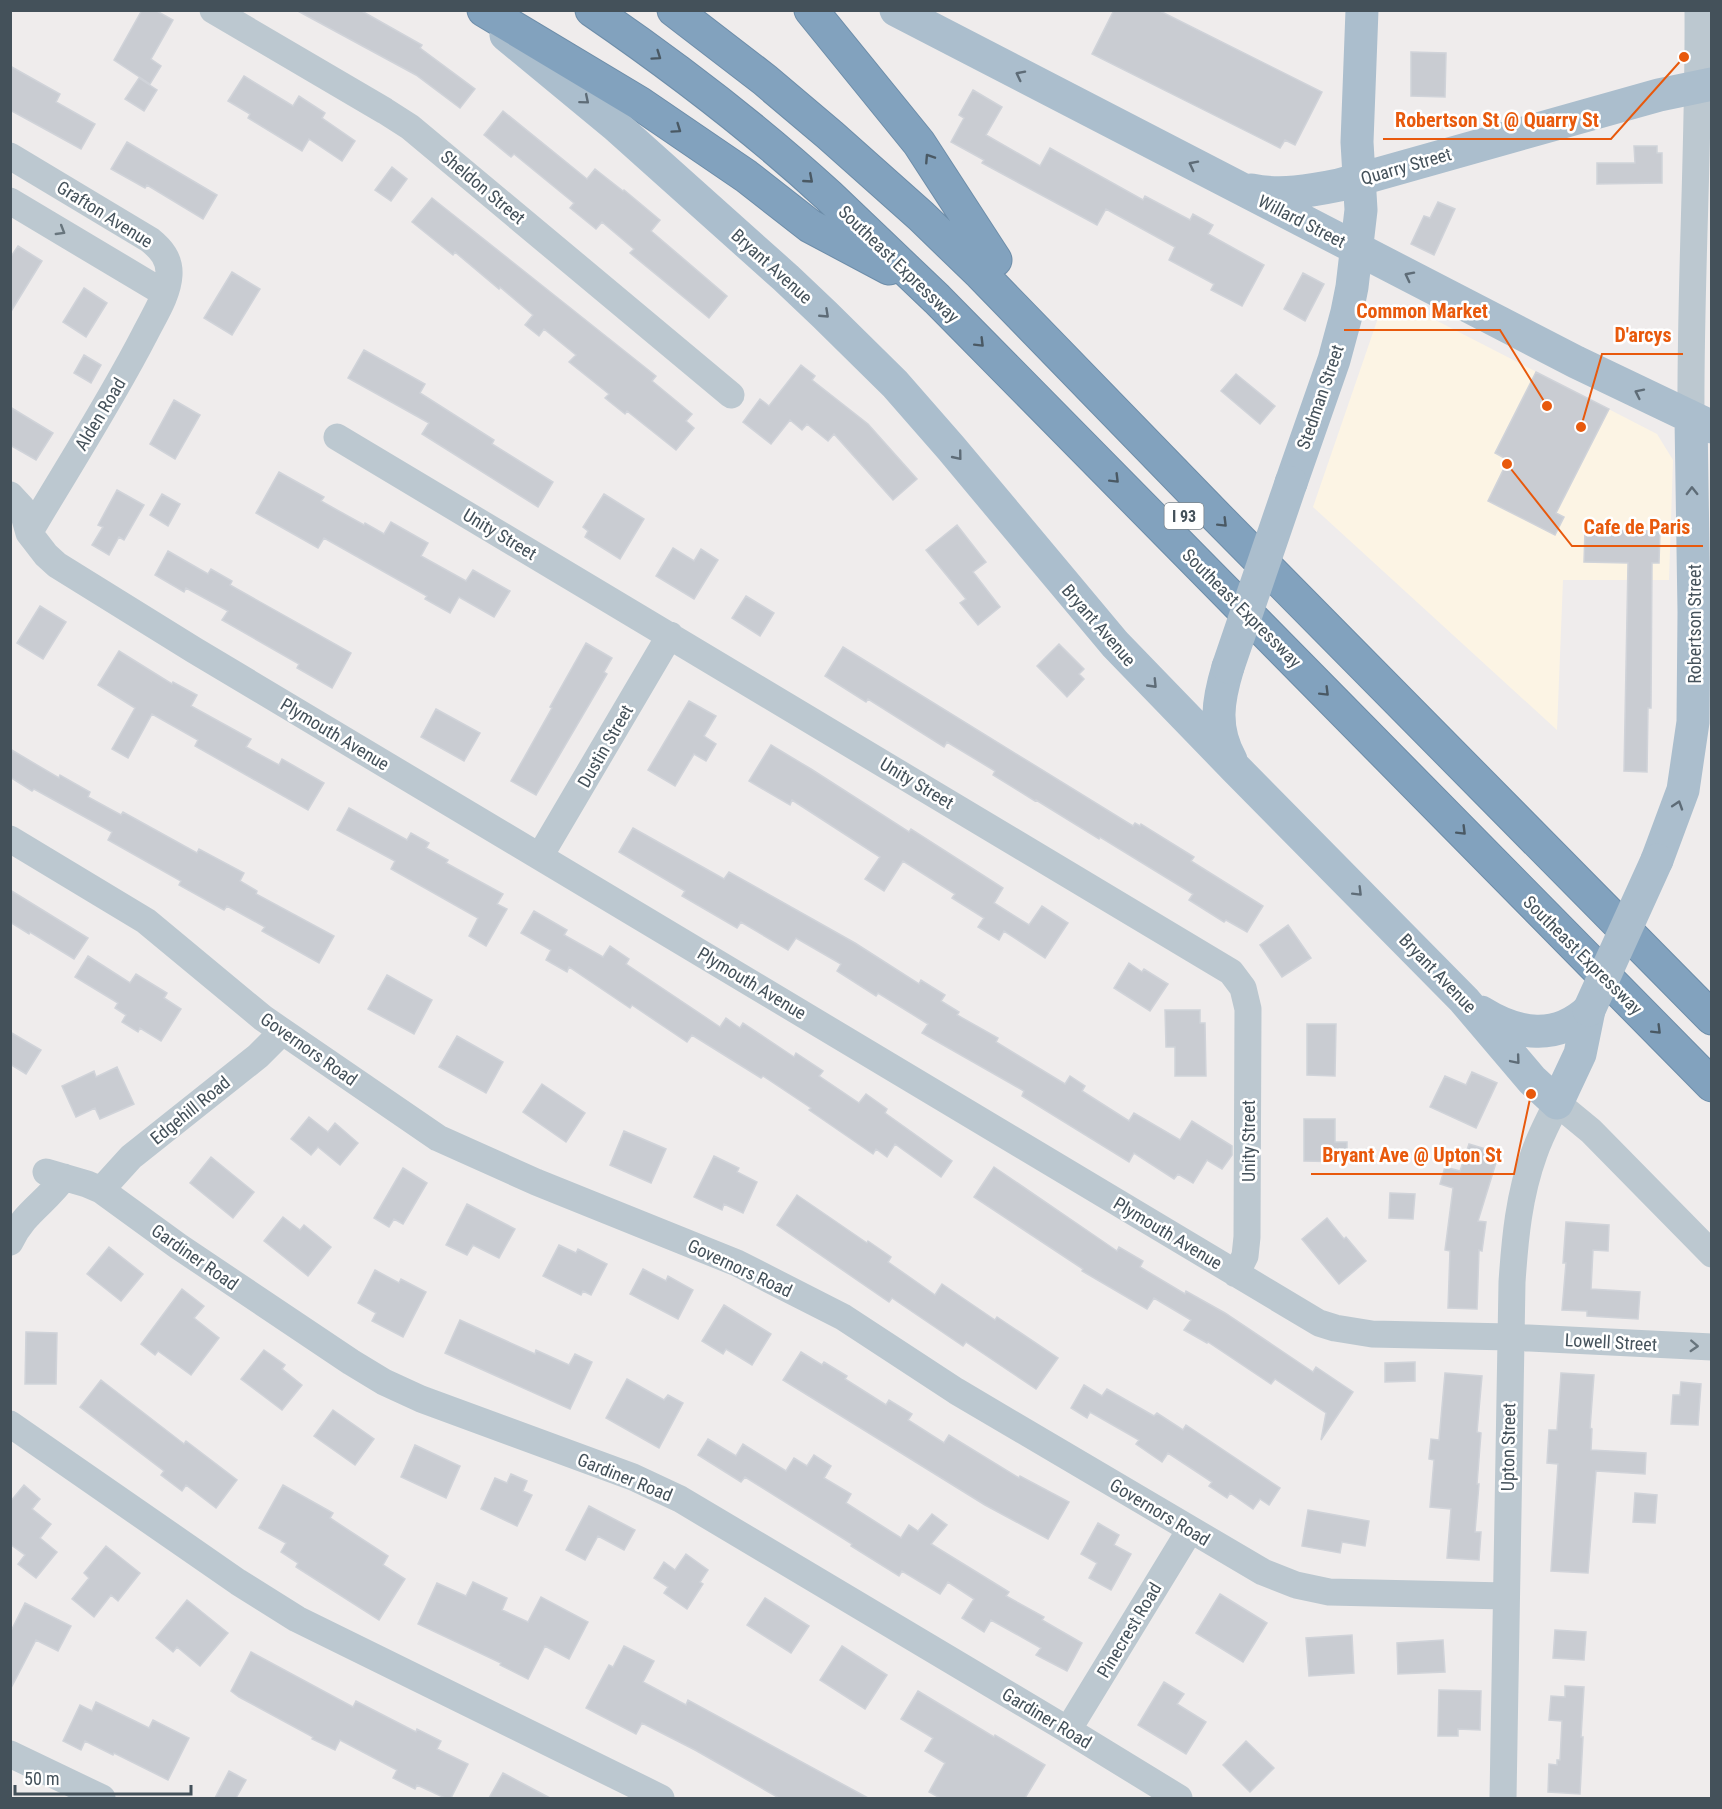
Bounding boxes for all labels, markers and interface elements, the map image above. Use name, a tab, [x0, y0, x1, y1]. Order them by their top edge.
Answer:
one-way arrow	[651, 49, 662, 60]
one-way arrow	[1015, 71, 1026, 82]
one-way arrow	[578, 93, 589, 104]
callout: Robertson St @ Quarry St	[1383, 101, 1611, 139]
text: Robertson St @ Quarry St	[1395, 108, 1599, 132]
one-way arrow	[670, 122, 681, 133]
street label: Quarry Street	[1358, 143, 1454, 189]
street label: Sheldon Street	[437, 146, 529, 228]
one-way arrow	[925, 154, 936, 165]
one-way arrow	[1188, 160, 1199, 172]
one-way arrow	[802, 172, 813, 183]
street label: Grafton Avenue	[53, 176, 157, 252]
street label: Willard Street	[1255, 190, 1349, 252]
street label: Southeast Expressway	[834, 201, 964, 327]
one-way arrow	[55, 224, 65, 236]
street label: Bryant Avenue	[727, 224, 817, 308]
one-way arrow	[1404, 271, 1415, 283]
callout: Common Market	[1344, 292, 1500, 330]
text: Common Market	[1356, 299, 1488, 323]
one-way arrow	[818, 307, 828, 318]
callout: D'arcys	[1602, 316, 1683, 354]
text: D'arcys	[1614, 323, 1672, 347]
one-way arrow	[973, 336, 984, 346]
street label: Stedman Street	[1292, 342, 1348, 452]
street label: Alden Road	[70, 374, 130, 454]
one-way arrow	[1634, 388, 1645, 400]
one-way arrow	[951, 449, 962, 460]
one-way arrow	[1107, 472, 1118, 483]
one-way arrow	[1686, 486, 1698, 495]
road number: I 93	[1164, 503, 1204, 529]
street label: Unity Street	[459, 504, 541, 564]
callout: Cafe de Paris	[1572, 508, 1703, 546]
one-way arrow	[1215, 515, 1226, 526]
text: Cafe de Paris	[1584, 515, 1690, 539]
street label: Southeast Expressway	[1178, 544, 1306, 672]
street label: Robertson Street	[1684, 564, 1705, 684]
street label: Bryant Avenue	[1058, 580, 1140, 670]
one-way arrow	[1146, 678, 1157, 688]
one-way arrow	[1317, 685, 1328, 696]
street label: Plymouth Avenue	[277, 693, 393, 775]
street label: Dustin Street	[573, 701, 637, 791]
street label: Unity Street	[876, 753, 958, 813]
one-way arrow	[1671, 800, 1683, 811]
one-way arrow	[1454, 824, 1465, 835]
one-way arrow	[1351, 885, 1362, 896]
street label: Southeast Expressway	[1519, 891, 1647, 1019]
street label: Bryant Avenue	[1395, 929, 1481, 1017]
street label: Plymouth Avenue	[694, 942, 810, 1024]
street label: Governors Road	[257, 1008, 361, 1090]
one-way arrow	[1650, 1022, 1661, 1033]
one-way arrow	[1508, 1053, 1519, 1064]
street label: Edgehill Road	[146, 1072, 234, 1148]
street label: Unity Street	[1238, 1100, 1259, 1182]
callout: Bryant Ave @ Upton St	[1311, 1136, 1514, 1174]
text: Bryant Ave @ Upton St	[1322, 1143, 1502, 1167]
street label: Plymouth Avenue	[1110, 1192, 1226, 1274]
street label: Gardiner Road	[148, 1220, 242, 1294]
street label: Governors Road	[684, 1235, 796, 1301]
street label: Lowell Street	[1564, 1329, 1658, 1355]
one-way arrow	[1690, 1339, 1699, 1352]
street label: Upton Street	[1497, 1403, 1519, 1491]
street label: Gardiner Road	[574, 1448, 676, 1506]
street label: Governors Road	[1106, 1474, 1214, 1550]
street label: Pinecrest Road	[1092, 1579, 1166, 1681]
street label: Gardiner Road	[998, 1683, 1096, 1753]
scale bar	[15, 1758, 190, 1796]
text: 50 m	[24, 1768, 59, 1789]

